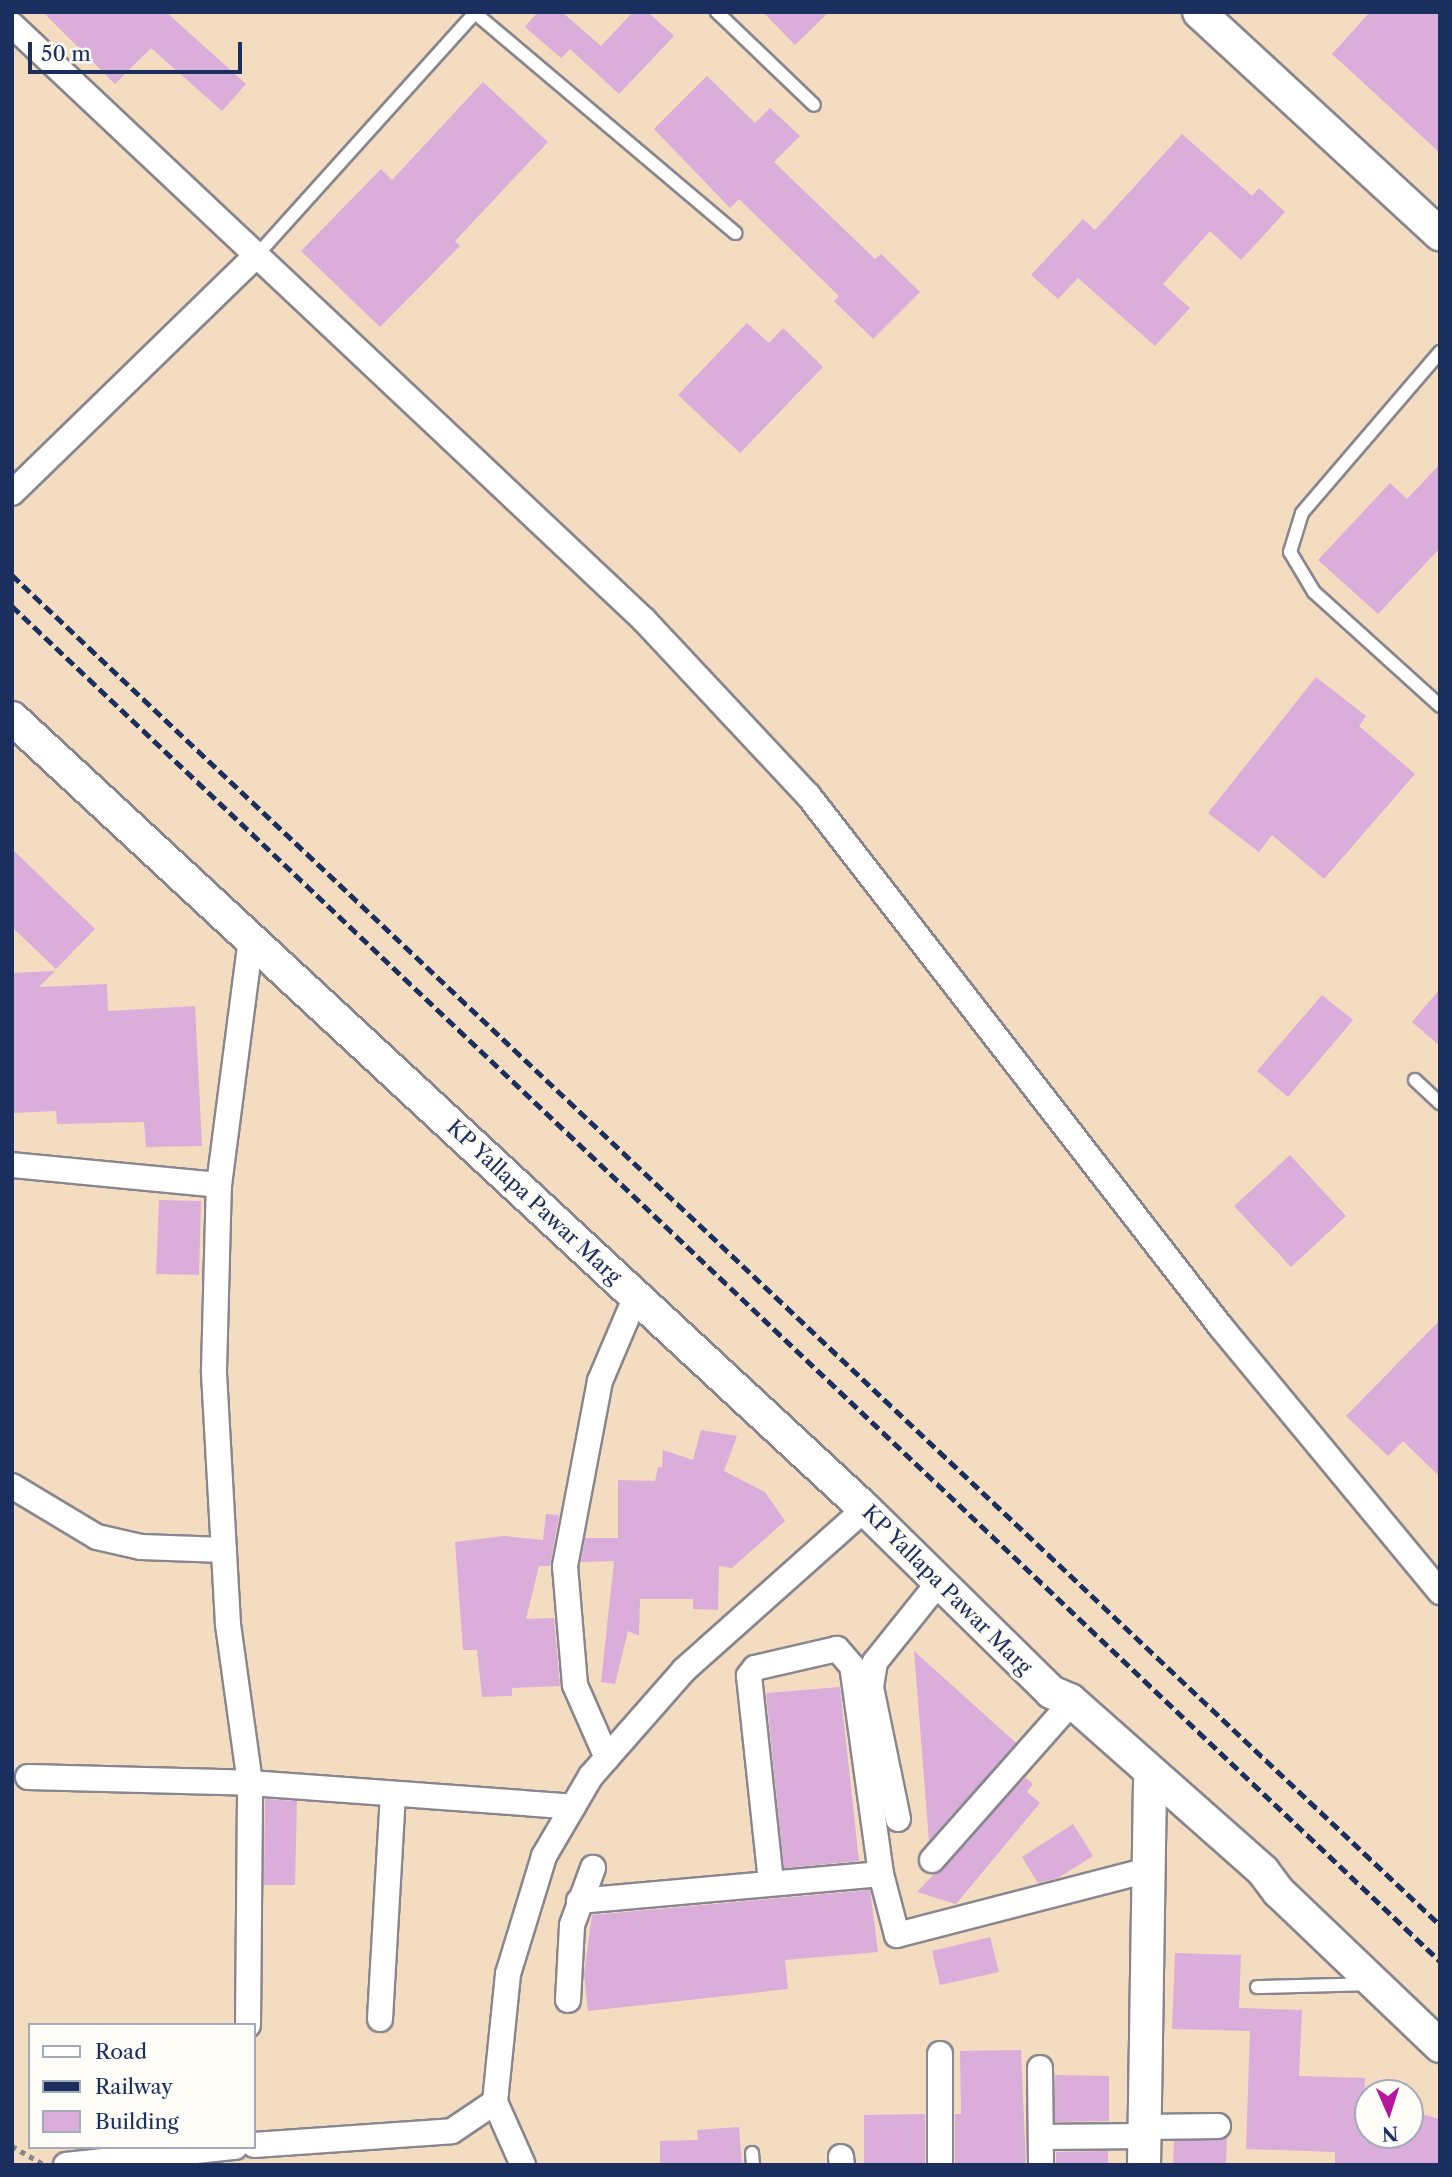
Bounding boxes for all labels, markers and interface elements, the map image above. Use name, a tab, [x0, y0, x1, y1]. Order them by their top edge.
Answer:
scale bar	[32, 28, 245, 72]
text: 50 m	[41, 41, 91, 66]
street label: KP Yallapa Pawar Marg	[441, 1114, 627, 1290]
street label: KP Yallapa Pawar Marg	[856, 1499, 1038, 1681]
legend	[28, 2023, 256, 2149]
text: Road	[95, 2039, 147, 2064]
text: Railway	[95, 2074, 173, 2099]
north arrow	[1354, 2079, 1424, 2149]
text: Building	[95, 2109, 179, 2134]
text: N	[1381, 2122, 1399, 2145]

